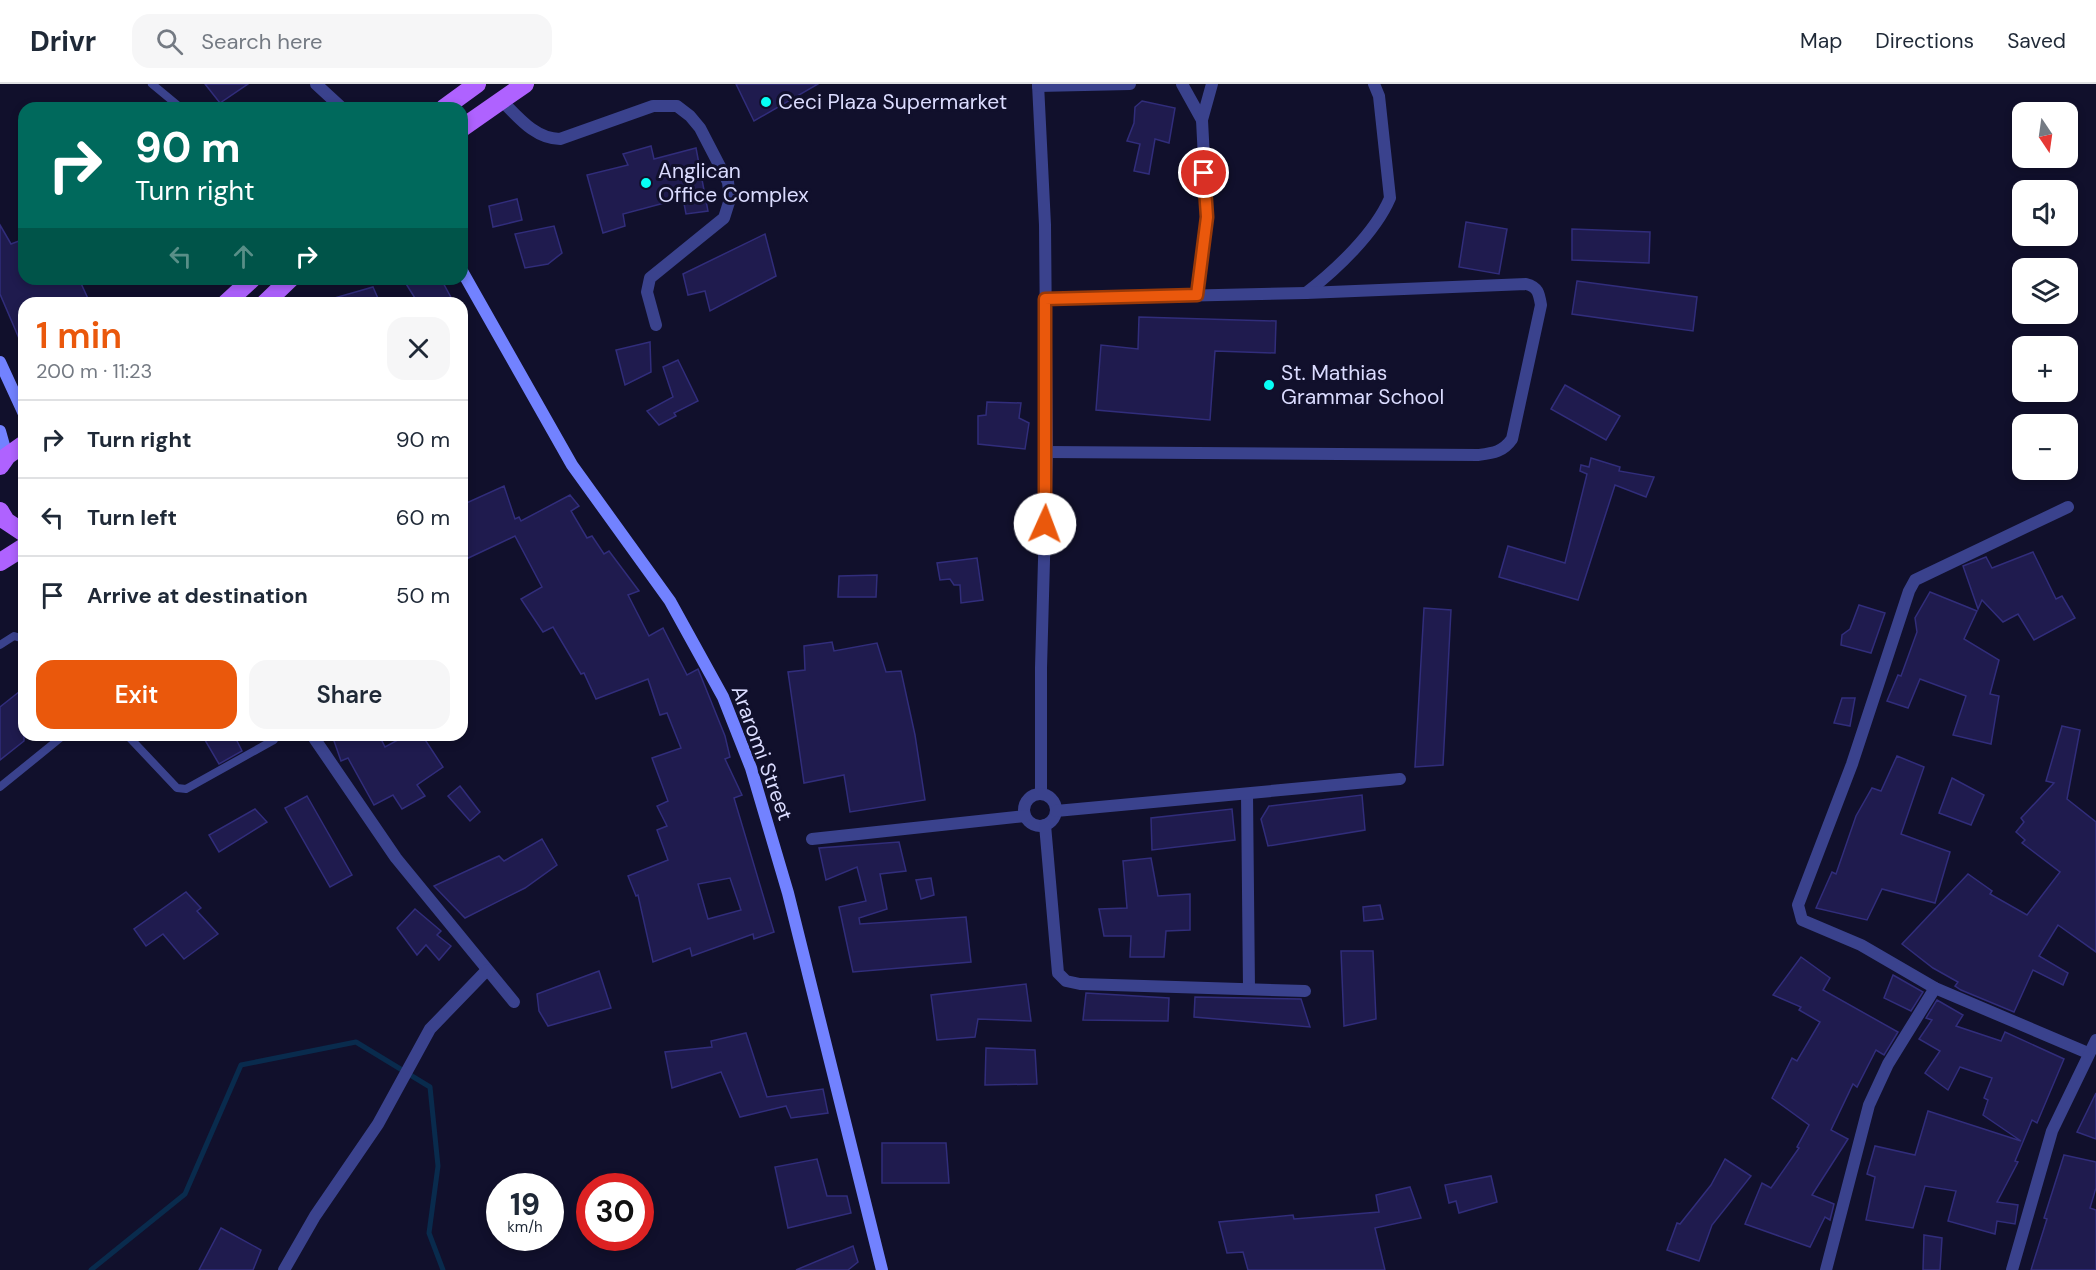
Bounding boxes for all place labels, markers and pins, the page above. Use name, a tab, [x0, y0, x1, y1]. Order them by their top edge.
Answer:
place label: Ceci Plaza Supermarket	[778, 88, 1007, 116]
marker: Ceci Plaza Supermarket	[759, 95, 773, 109]
pin	[1178, 147, 1229, 198]
place label: Anglican Office Complex	[658, 157, 809, 209]
marker: Anglican Office Complex	[639, 176, 653, 190]
place label: St. Mathias Grammar School	[1281, 359, 1444, 411]
marker: St. Mathias Grammar School	[1262, 378, 1276, 392]

